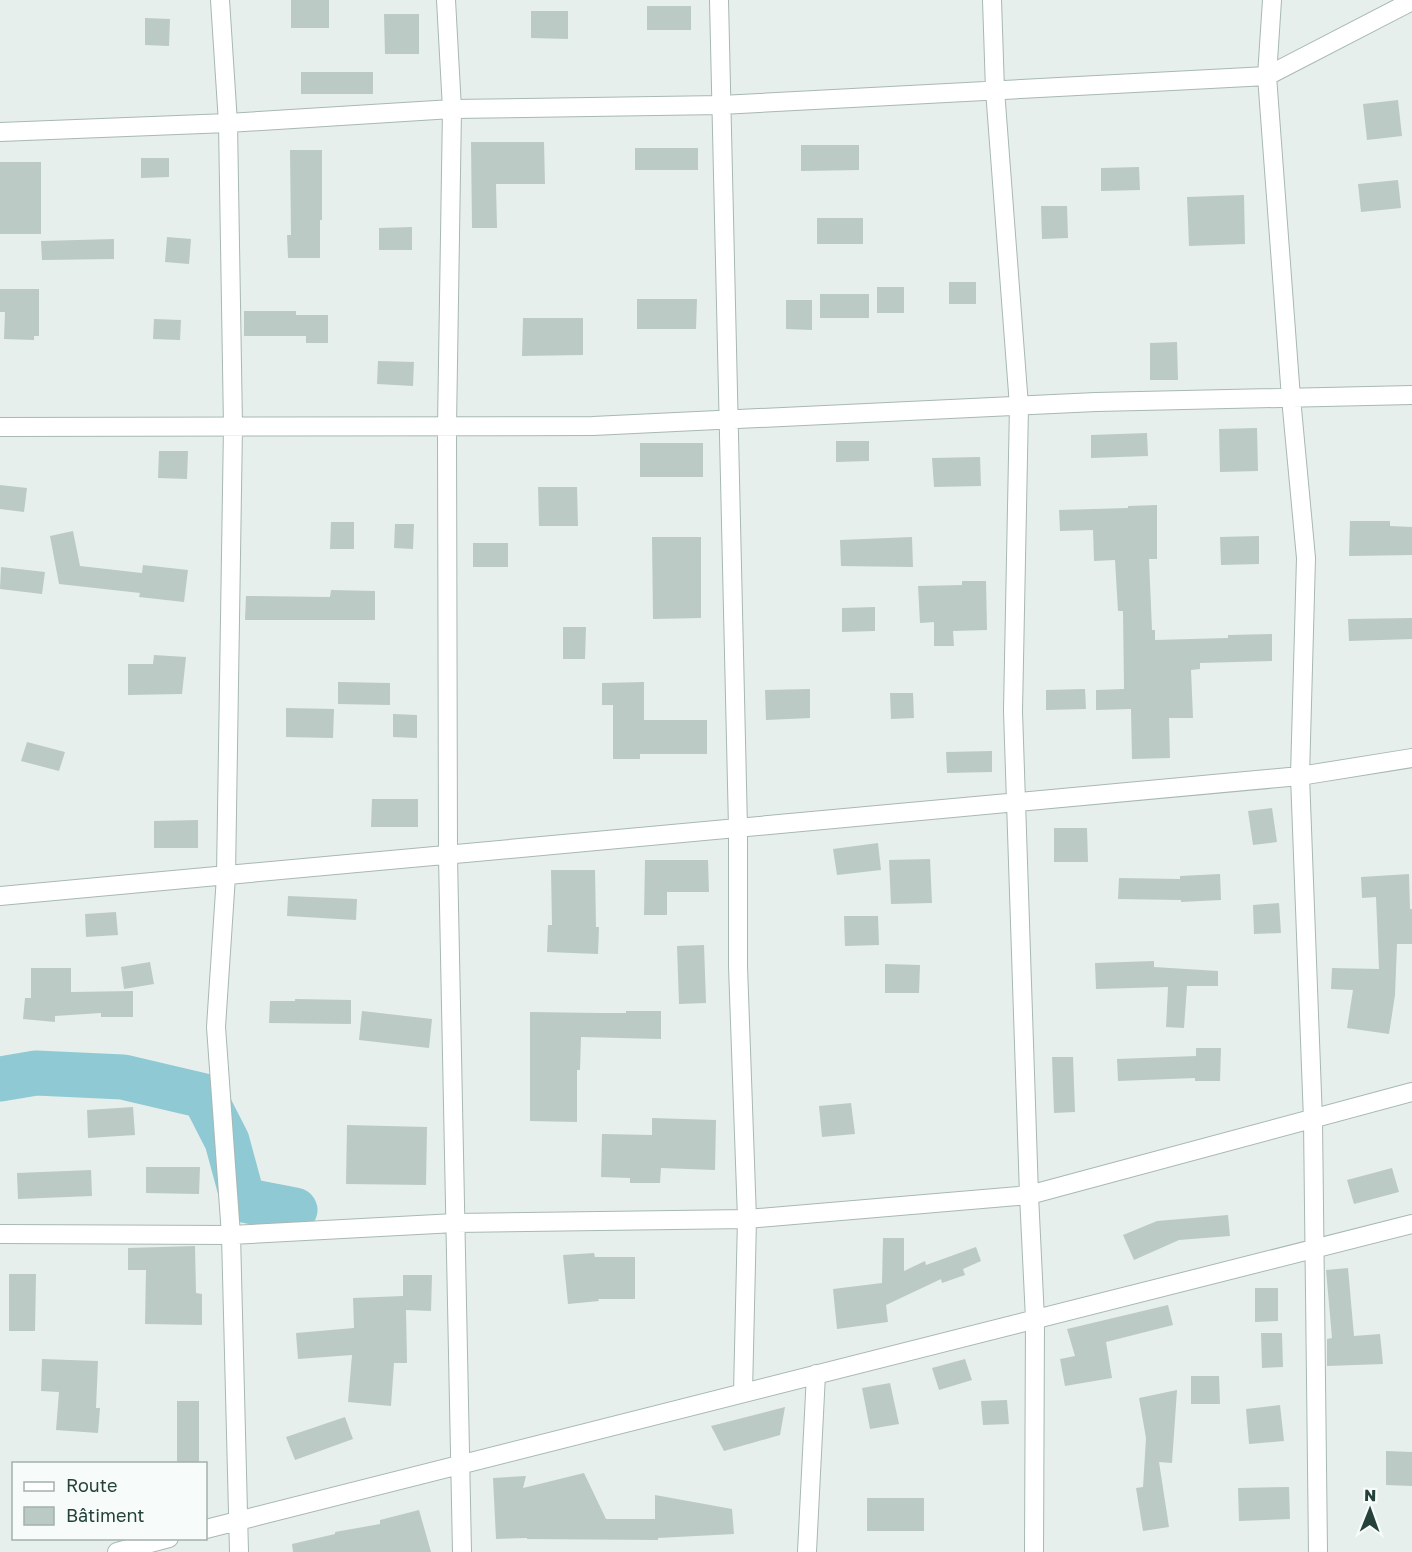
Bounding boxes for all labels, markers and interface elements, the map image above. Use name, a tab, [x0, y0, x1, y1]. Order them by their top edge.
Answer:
legend	[12, 1462, 207, 1540]
text: Route	[66, 1474, 117, 1496]
north arrow	[1340, 1480, 1400, 1540]
text: N	[1364, 1485, 1377, 1505]
text: Bâtiment	[66, 1504, 145, 1526]

